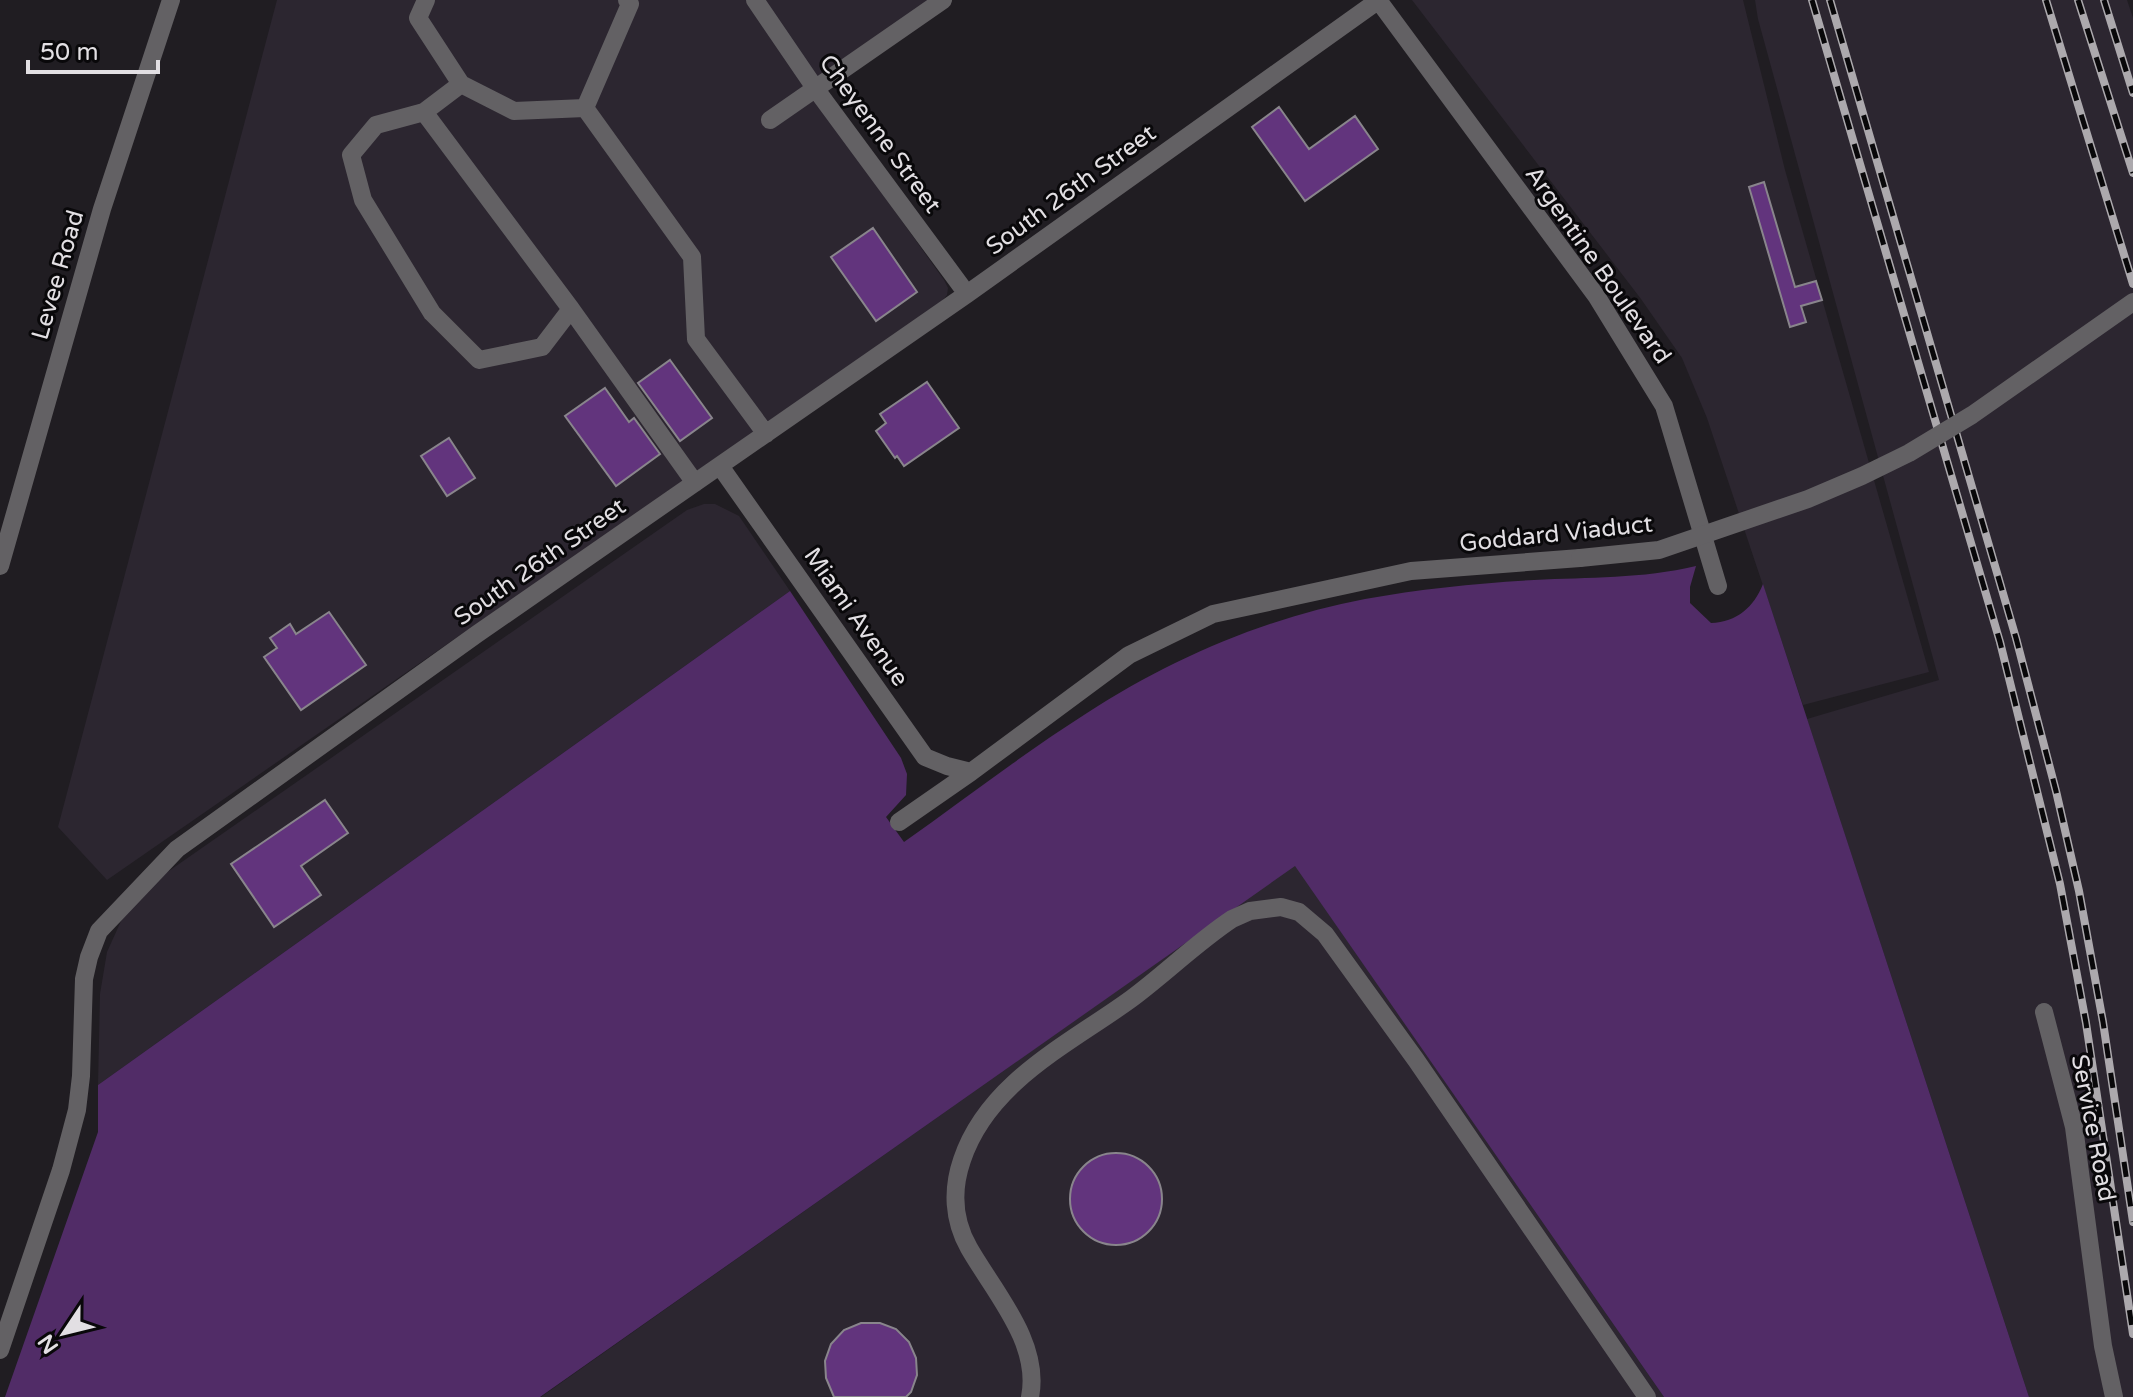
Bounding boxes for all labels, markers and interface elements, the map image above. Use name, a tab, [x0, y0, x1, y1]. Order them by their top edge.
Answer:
scale bar	[28, 24, 158, 74]
text: 50 m	[40, 38, 98, 67]
street label: Cheyenne Street	[813, 49, 947, 219]
street label: South 26th Street	[980, 119, 1162, 261]
street label: Argentine Boulevard	[1519, 161, 1677, 369]
street label: Levee Road	[26, 207, 90, 343]
street label: South 26th Street	[449, 492, 631, 632]
street label: Goddard Viaduct	[1458, 509, 1654, 559]
street label: Miami Avenue	[798, 542, 914, 692]
street label: Service Road	[2065, 1052, 2121, 1204]
north arrow	[24, 1293, 104, 1373]
text: N	[33, 1329, 64, 1359]

